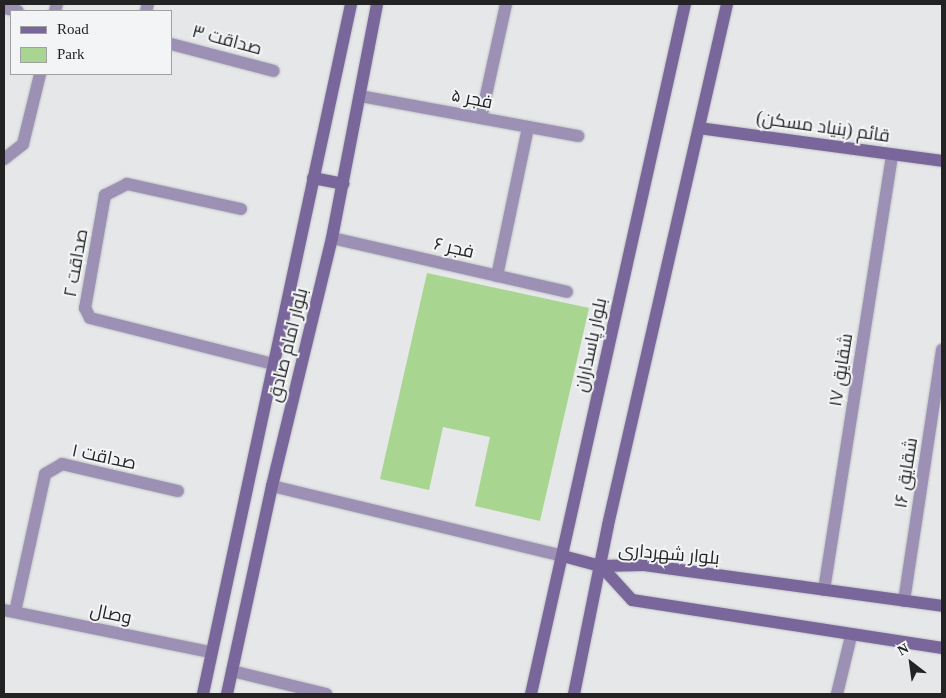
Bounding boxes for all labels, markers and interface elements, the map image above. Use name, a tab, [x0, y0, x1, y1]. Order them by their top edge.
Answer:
legend	[10, 10, 172, 75]
street label: صداقت ۳	[190, 20, 264, 60]
text: Road	[57, 21, 89, 37]
text: Park	[57, 46, 85, 62]
street label: فجر ۵	[450, 84, 494, 114]
street label: قائم (بنیاد مسکن)	[755, 107, 891, 147]
street label: صداقت ۲	[59, 227, 93, 299]
street label: فجر ۶	[432, 233, 476, 263]
street label: بلوار امام صادق	[263, 286, 313, 404]
street label: بلوار پاسداران	[570, 296, 612, 394]
street label: شقایق ۱۷	[825, 332, 857, 408]
street label: شقایق ۱۶	[890, 436, 922, 510]
street label: صداقت ۱	[70, 440, 138, 474]
street label: بلوار شهرداری	[618, 539, 720, 569]
street label: وصال	[88, 599, 134, 629]
north arrow	[886, 638, 936, 688]
text: N	[895, 641, 911, 659]

